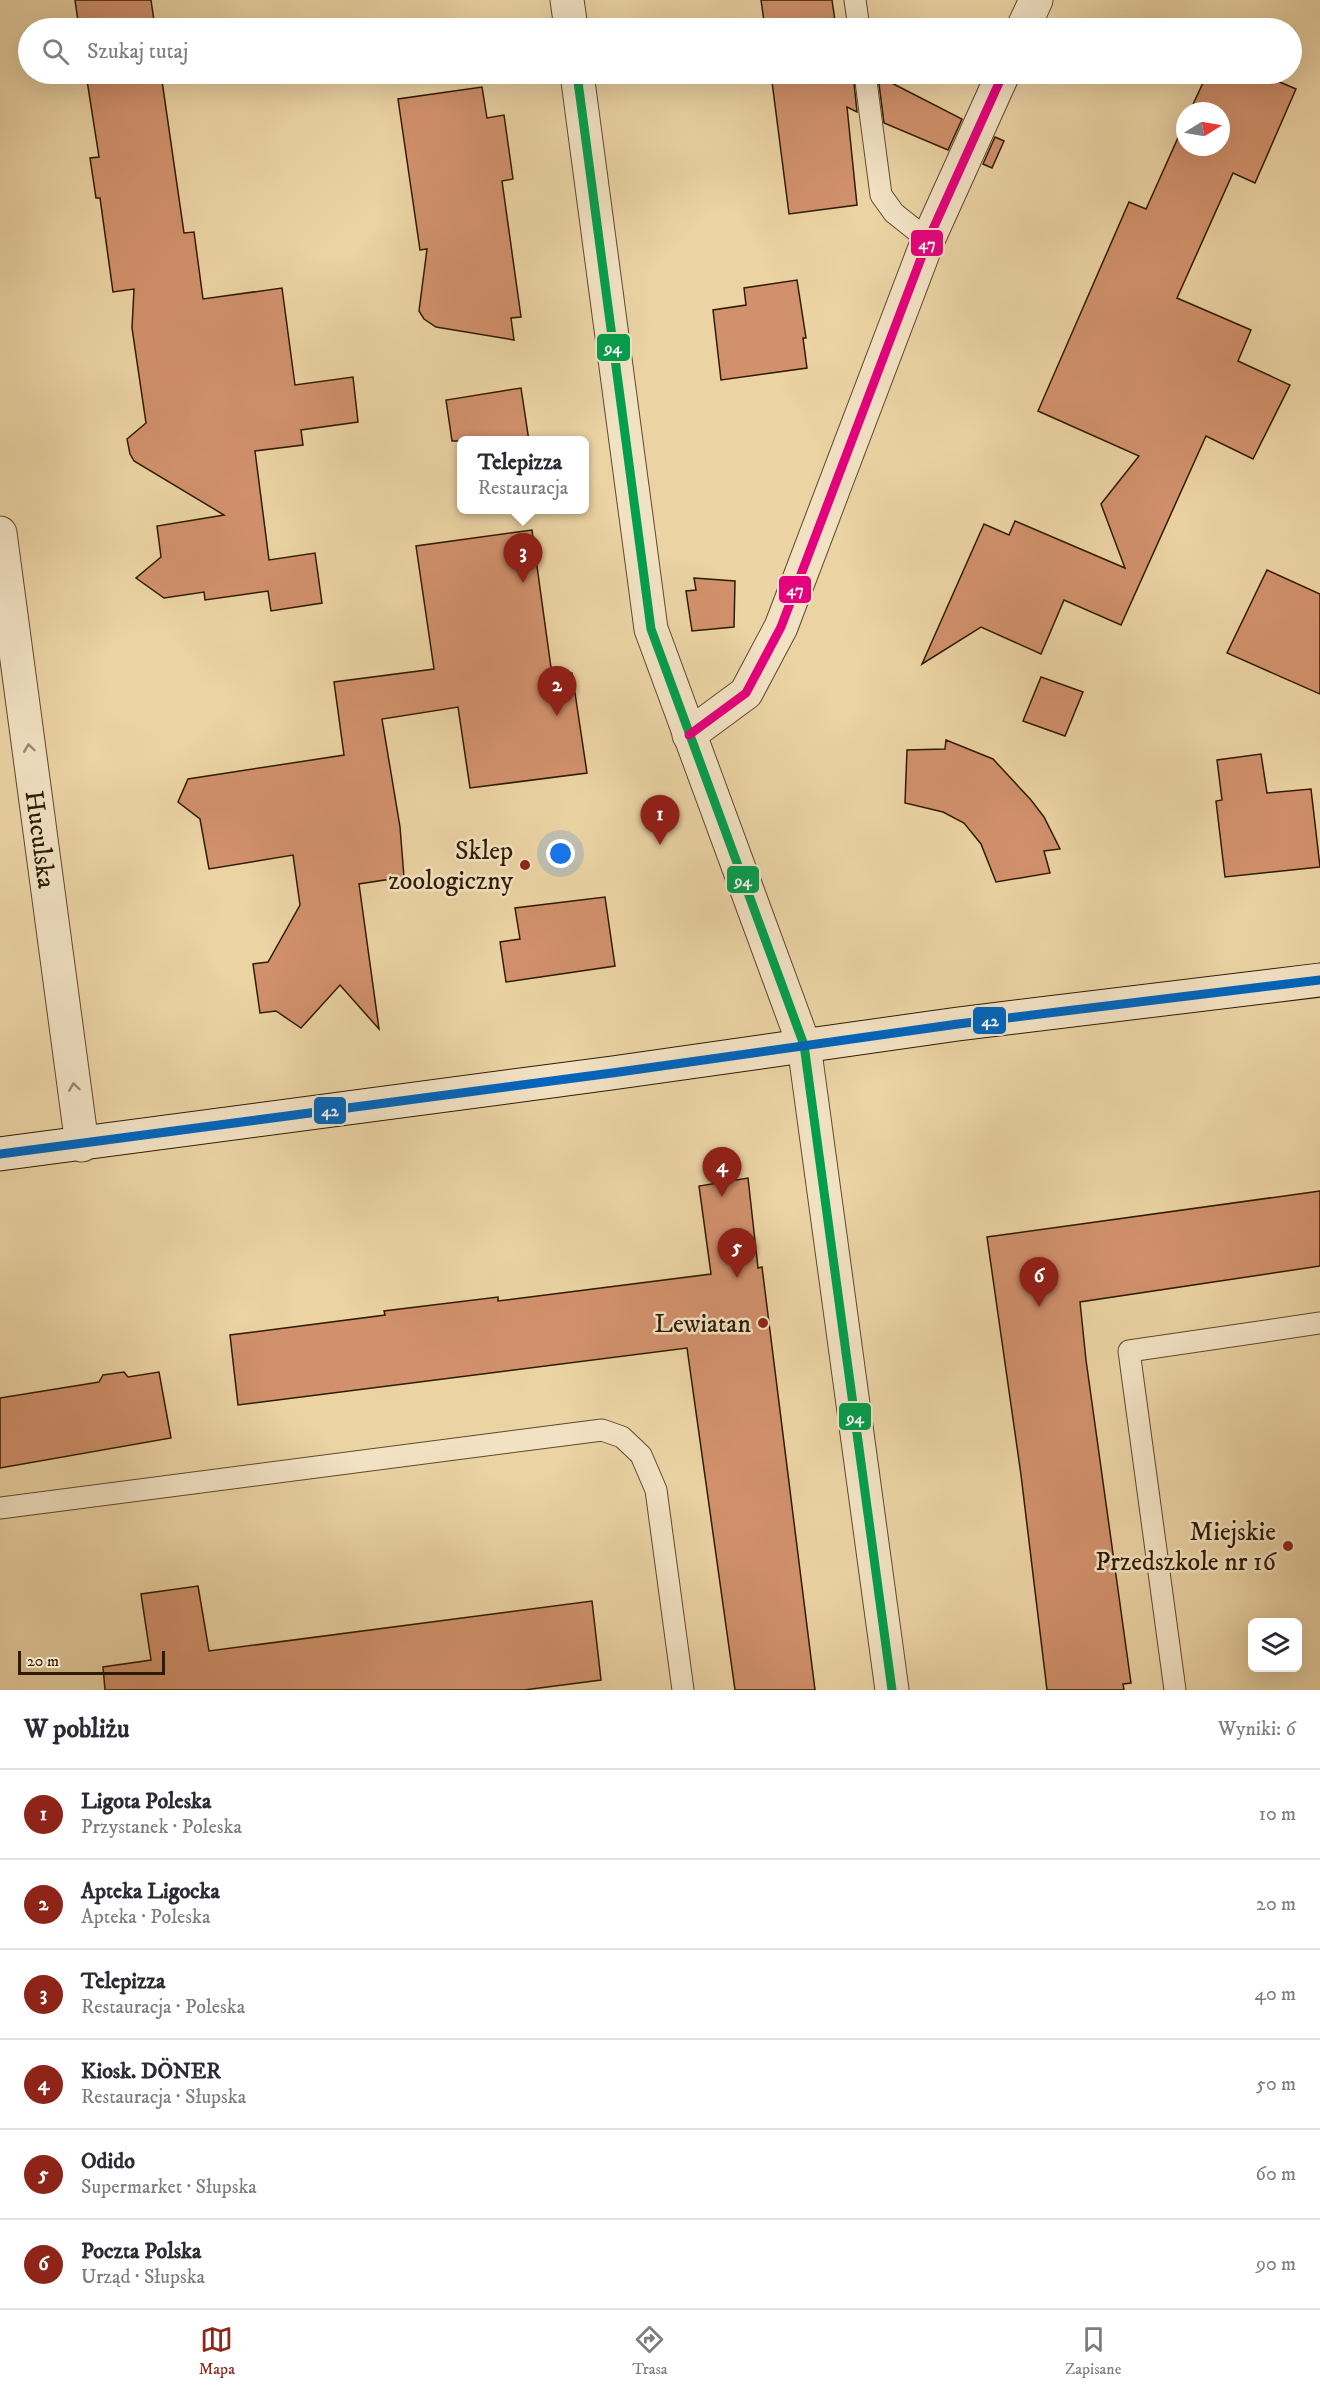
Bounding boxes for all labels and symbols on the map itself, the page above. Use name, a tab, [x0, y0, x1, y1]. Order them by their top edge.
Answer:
north arrow	[1176, 102, 1230, 156]
line badge: 47	[910, 229, 944, 257]
text: 47	[917, 234, 936, 254]
line badge: 94	[596, 333, 631, 362]
text: 94	[603, 338, 622, 358]
pin: 3	[504, 534, 542, 583]
line badge: 47	[778, 575, 812, 604]
text: 47	[785, 580, 804, 600]
pin: 2	[538, 666, 576, 716]
one-way arrow	[23, 743, 35, 752]
street label: Huculska	[17, 789, 62, 890]
pin: 1	[640, 796, 680, 845]
place label: Sklep zoologiczny	[389, 835, 514, 898]
your location	[546, 839, 575, 868]
marker: Sklep zoologiczny	[518, 858, 532, 872]
line badge: 94	[726, 865, 760, 894]
text: 94	[733, 871, 752, 891]
line badge: 42	[972, 1006, 1007, 1035]
text: 42	[980, 1011, 1000, 1031]
one-way arrow	[68, 1082, 81, 1091]
line badge: 42	[313, 1096, 347, 1125]
text: 42	[320, 1101, 340, 1121]
pin: 4	[702, 1148, 742, 1197]
pin: 5	[718, 1228, 756, 1278]
pin: 6	[1020, 1258, 1058, 1307]
place label: Lewiatan	[654, 1308, 751, 1341]
marker: Lewiatan	[756, 1316, 770, 1330]
line badge: 94	[838, 1402, 872, 1431]
text: 94	[845, 1408, 864, 1428]
place label: Miejskie Przedszkole nr 16	[1095, 1516, 1277, 1579]
marker: Miejskie Przedszkole nr 16	[1281, 1539, 1295, 1553]
scale bar	[18, 1648, 165, 1676]

